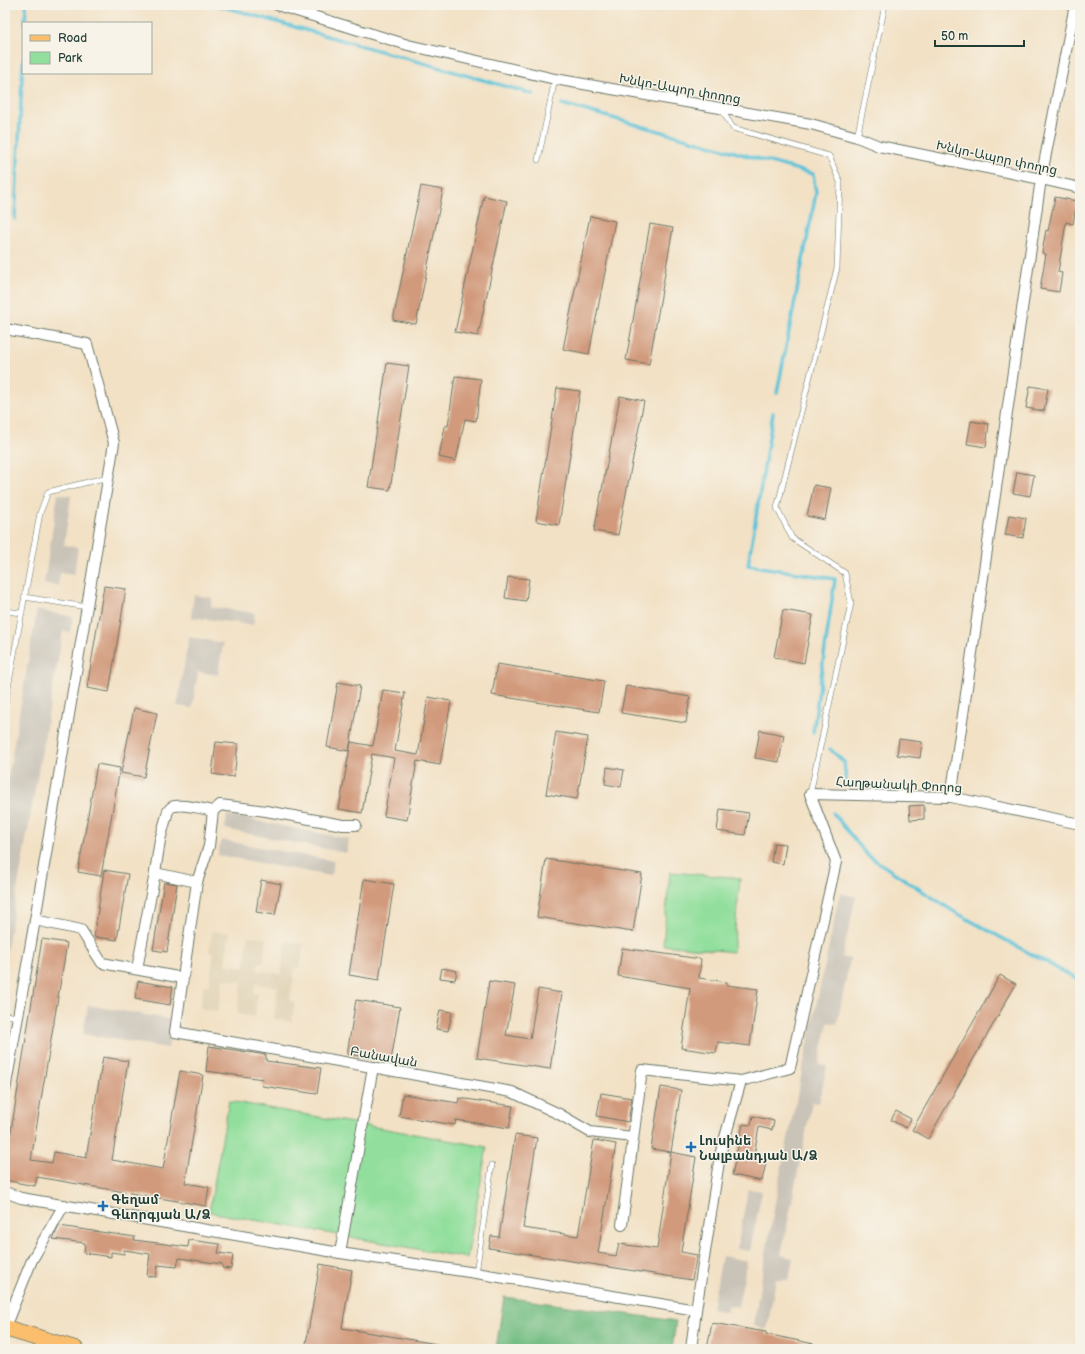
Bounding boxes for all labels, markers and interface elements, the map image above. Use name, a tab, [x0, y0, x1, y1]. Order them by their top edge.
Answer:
legend	[22, 22, 152, 74]
scale bar	[935, 22, 1024, 48]
text: 50 m	[941, 29, 968, 44]
text: Road	[58, 31, 87, 46]
text: Park	[58, 51, 82, 66]
street label: Խնկո-Ապոր փողոց	[618, 70, 742, 108]
street label: Խնկո-Ապոր փողոց	[935, 137, 1059, 179]
street label: Հաղթանակի Փողոց	[835, 774, 963, 796]
street label: Բանավան	[349, 1043, 419, 1071]
place label: Լուսինե Նալբանդյան Ա/Ձ	[699, 1133, 818, 1164]
marker: Լուսինե Նալբանդյան Ա/Ձ	[686, 1142, 696, 1152]
place label: Գեղամ Գևորգյան Ա/Ձ	[111, 1192, 211, 1223]
marker: Գեղամ Գևորգյան Ա/Ձ	[98, 1201, 108, 1211]

